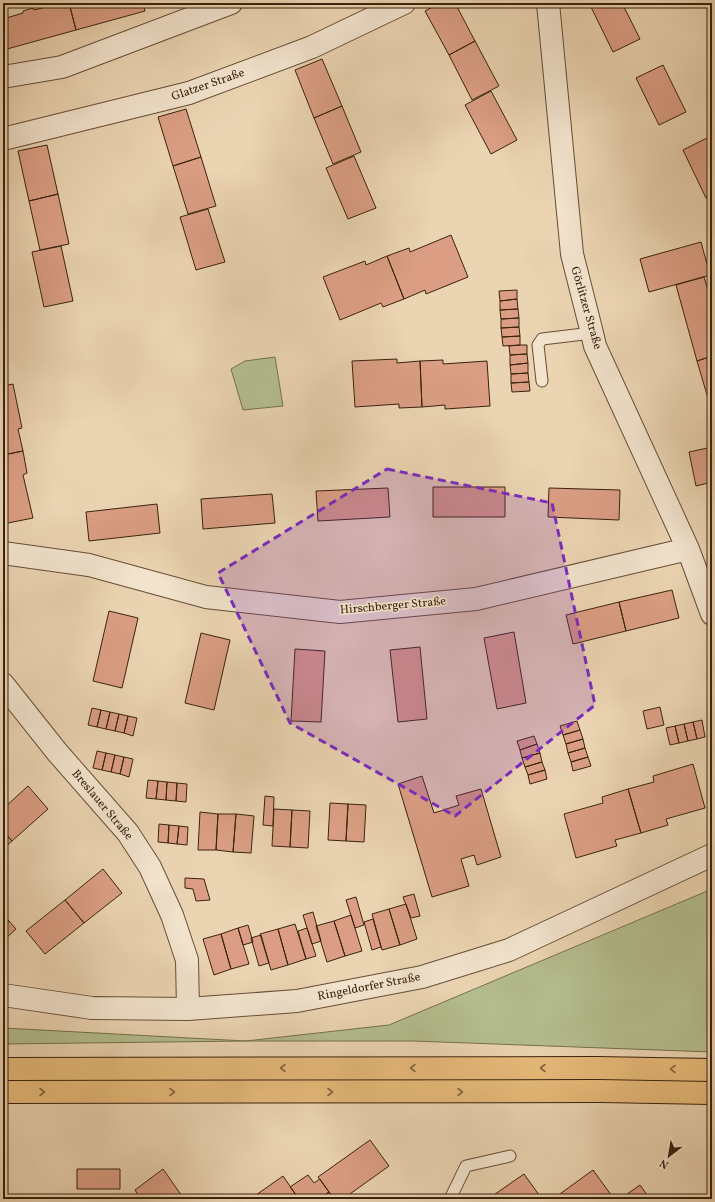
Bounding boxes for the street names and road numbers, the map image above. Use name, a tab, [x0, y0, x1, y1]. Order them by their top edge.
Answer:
street label: Glatzer Straße	[169, 65, 247, 105]
street label: Görlitzer Straße	[567, 265, 606, 352]
street label: Hirschberger Straße	[339, 593, 447, 619]
street label: Breslauer Straße	[68, 766, 136, 844]
street label: Ringeldorfer Straße	[316, 969, 422, 1005]

